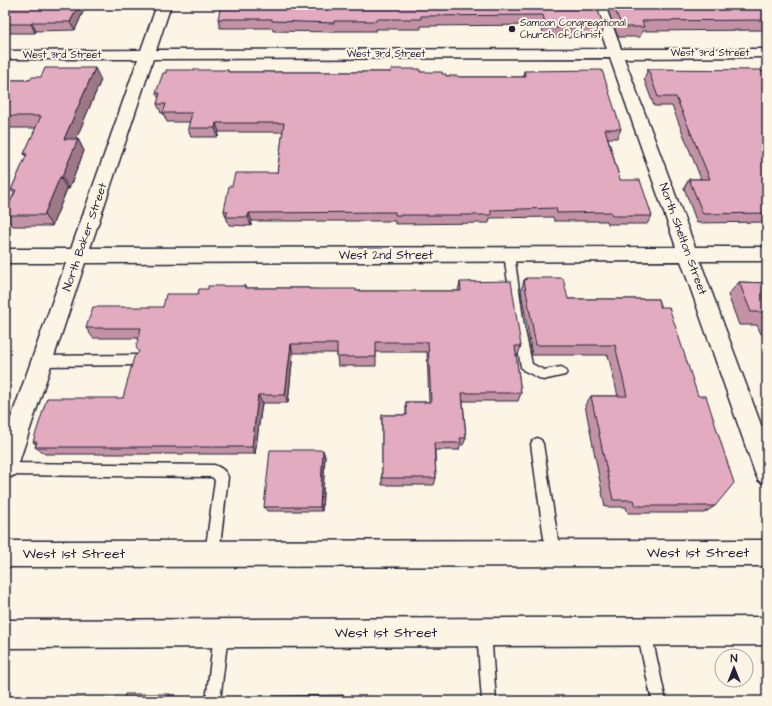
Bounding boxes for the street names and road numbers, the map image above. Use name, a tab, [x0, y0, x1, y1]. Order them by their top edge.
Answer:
street label: West 3rd Street	[671, 46, 749, 60]
street label: West 3rd Street	[347, 47, 425, 61]
street label: West 3rd Street	[23, 48, 101, 62]
street label: North Baker Street	[58, 180, 112, 293]
street label: North Shelton Street	[655, 181, 711, 297]
street label: West 2nd Street	[339, 247, 433, 264]
street label: West 1st Street	[647, 543, 749, 563]
street label: West 1st Street	[23, 544, 125, 564]
street label: West 1st Street	[335, 623, 437, 643]

